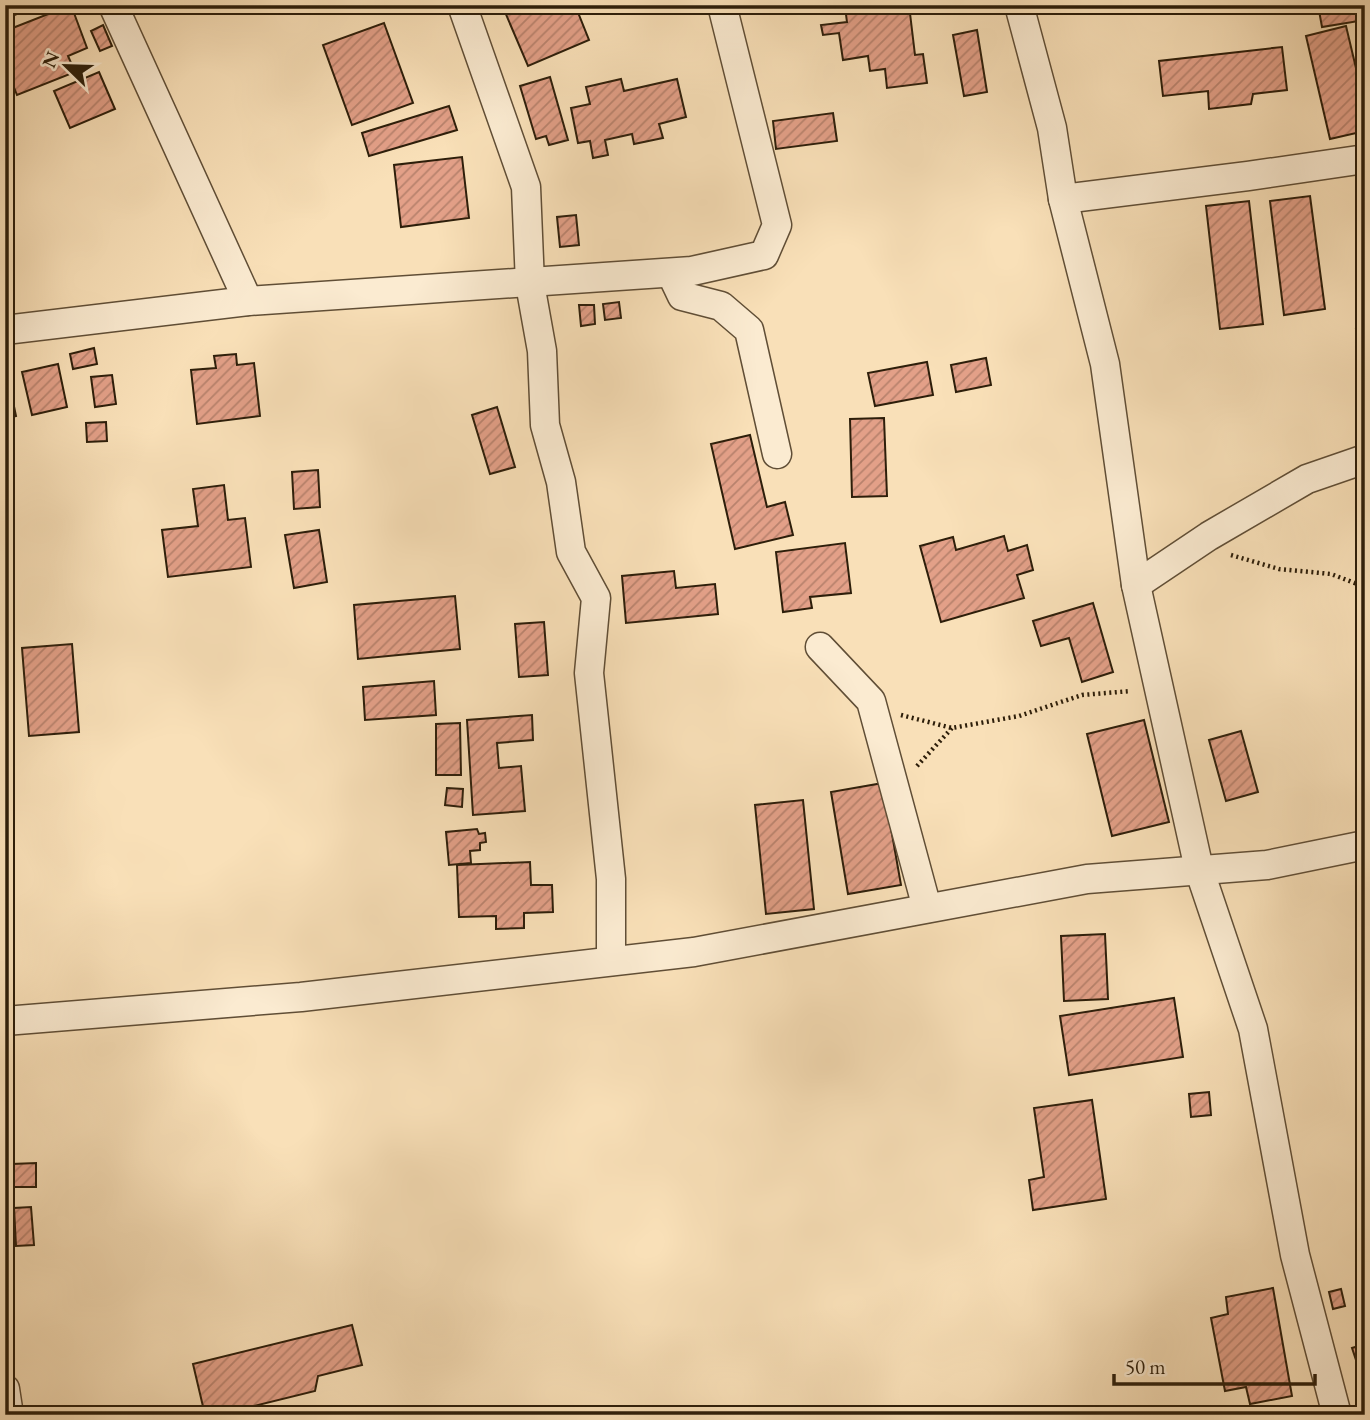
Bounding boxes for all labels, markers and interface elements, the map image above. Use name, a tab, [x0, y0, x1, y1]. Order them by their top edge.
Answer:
north arrow	[32, 32, 102, 102]
text: N	[36, 47, 66, 72]
scale bar	[1114, 1343, 1316, 1387]
text: 50 m	[1125, 1353, 1166, 1380]

